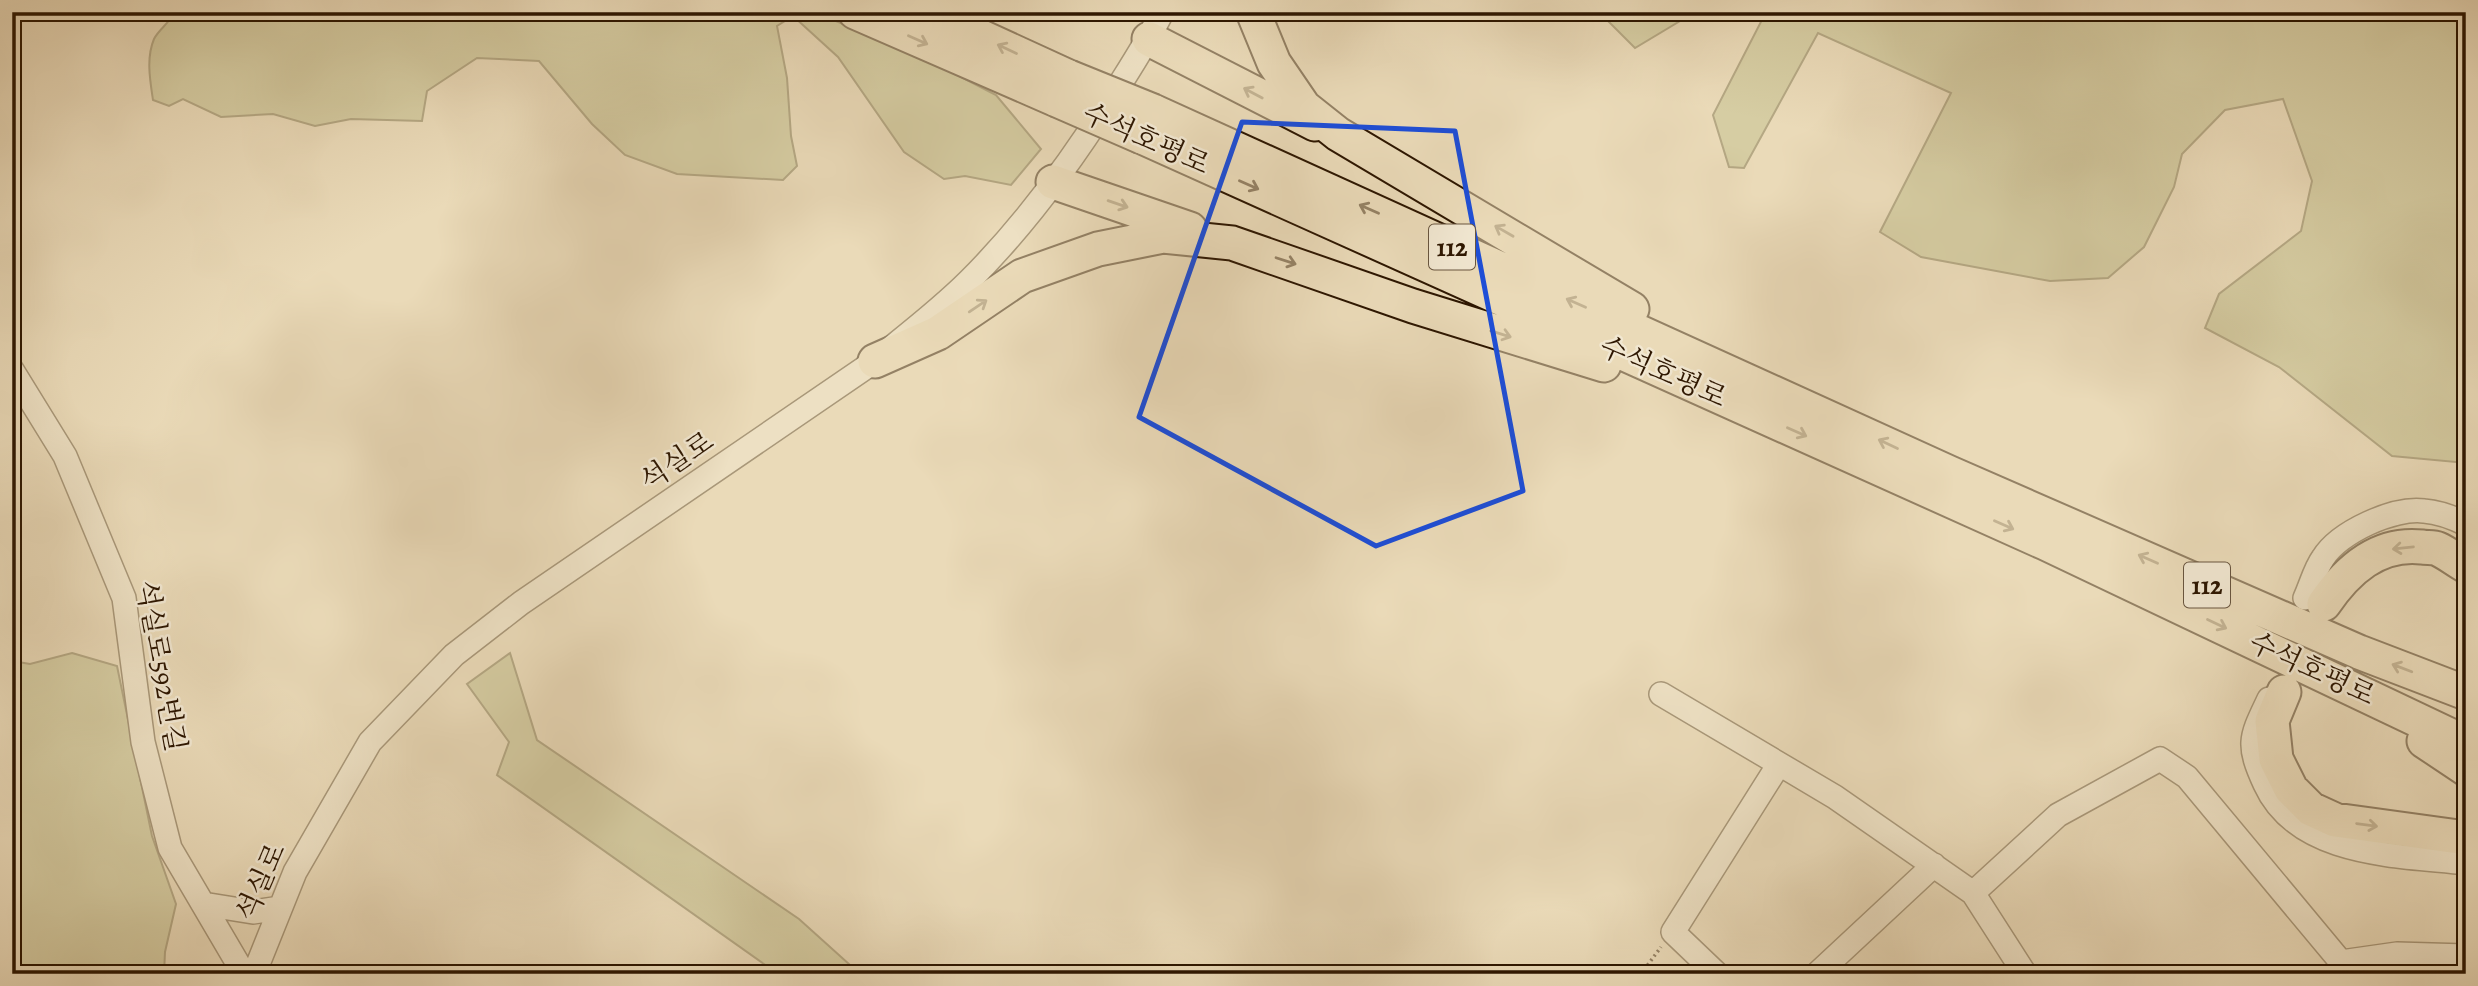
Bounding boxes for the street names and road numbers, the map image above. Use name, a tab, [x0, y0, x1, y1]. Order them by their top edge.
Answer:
street label: 수석호평로	[1076, 94, 1216, 184]
road number: 112	[1429, 224, 1475, 270]
street label: 수석호평로	[1593, 327, 1733, 417]
street label: 석실로	[633, 423, 721, 499]
road number: 112	[2184, 562, 2230, 608]
street label: 석실로592번길	[127, 577, 195, 755]
street label: 수석호평로	[2243, 623, 2381, 715]
street label: 석실로	[227, 837, 295, 927]

